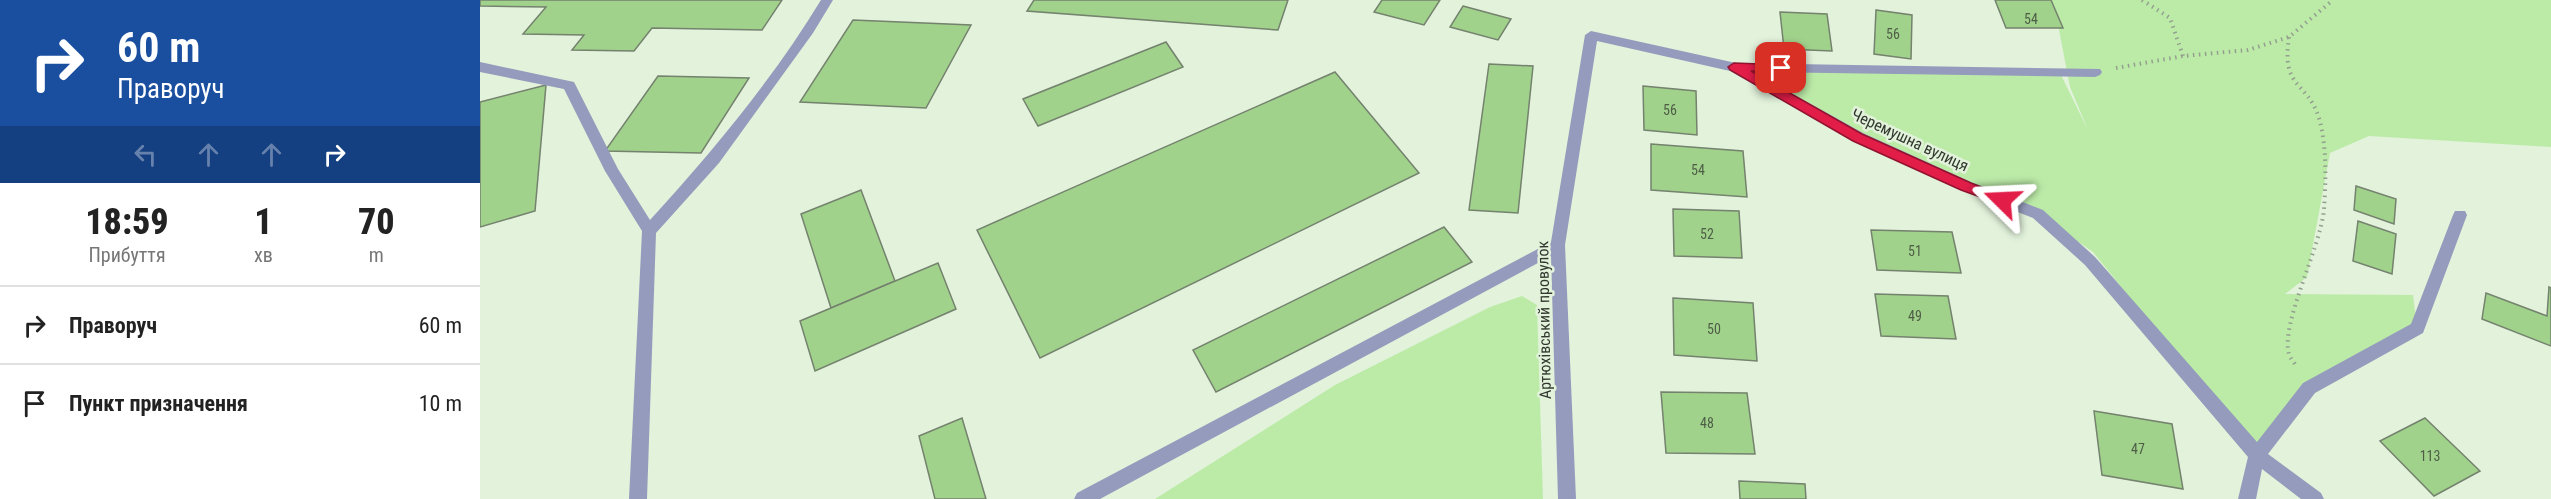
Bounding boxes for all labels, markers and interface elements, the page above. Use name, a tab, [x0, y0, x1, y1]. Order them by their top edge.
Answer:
house number: 54	[2024, 11, 2038, 27]
text: 60 m	[117, 23, 200, 72]
icon: right	[18, 24, 96, 102]
house number: 56	[1886, 26, 1900, 42]
pin	[1755, 42, 1806, 93]
icon: arrive	[1764, 51, 1797, 84]
text: Праворуч	[117, 73, 225, 105]
house number: 56	[1663, 102, 1677, 118]
street label: Черемушна вулиця	[1848, 105, 1972, 175]
icon: left	[129, 138, 162, 171]
icon: ahead	[192, 138, 225, 171]
icon: ahead	[255, 138, 288, 171]
icon: right	[318, 138, 351, 171]
house number: 54	[1691, 162, 1705, 178]
position arrow	[1970, 168, 2034, 232]
text: 18:59	[85, 201, 169, 243]
text: 1	[254, 201, 273, 243]
text: 70	[358, 201, 395, 243]
house number: 52	[1700, 226, 1714, 242]
street label: Артюхівський провулок	[1533, 240, 1555, 399]
text: Прибуття	[88, 243, 166, 267]
text: хв	[254, 243, 273, 267]
text: m	[369, 243, 384, 267]
house number: 51	[1908, 243, 1922, 259]
house number: 49	[1908, 308, 1922, 324]
icon: right	[18, 309, 51, 342]
text: Праворуч	[69, 313, 157, 338]
text: 60 m	[419, 313, 462, 338]
house number: 50	[1707, 321, 1721, 337]
icon: arrive	[18, 387, 51, 420]
text: Пункт призначення	[69, 391, 248, 416]
text: 10 m	[419, 391, 462, 416]
house number: 48	[1700, 415, 1714, 431]
house number: 47	[2131, 441, 2145, 457]
house number: 113	[2420, 448, 2440, 464]

